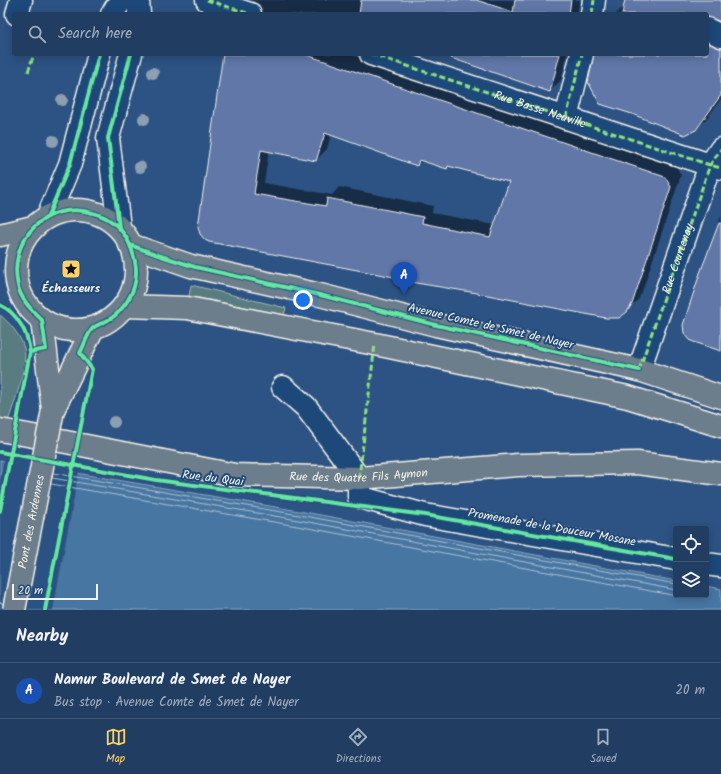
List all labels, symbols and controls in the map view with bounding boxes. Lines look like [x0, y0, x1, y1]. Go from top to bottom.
search box [12, 12, 709, 56]
text: Search here [58, 22, 132, 46]
icon: search [26, 23, 48, 45]
street label: Rue Basse Neuville [492, 86, 589, 134]
street label: Rue Courtenay [657, 221, 699, 296]
place icon: Échasseurs [60, 258, 82, 280]
pin: A [391, 262, 417, 295]
place label: Échasseurs [42, 279, 100, 298]
your location [293, 290, 313, 310]
street label: Avenue Comte de Smet de Nayer [406, 298, 576, 355]
street label: Rue des Quatre Fils Aymon [289, 463, 429, 488]
street label: Rue du Quai [181, 465, 246, 492]
street label: Pont des Ardennes [13, 473, 50, 570]
street label: Promenade de la Douceur Mosane [466, 503, 638, 552]
map controls [673, 526, 709, 598]
button: locate [673, 526, 709, 562]
button: layers [673, 562, 709, 598]
scale bar [12, 582, 98, 601]
text: 20 m [18, 582, 43, 600]
text: Nearby [16, 623, 68, 650]
text: Namur Boulevard de Smet de Nayer [54, 668, 290, 692]
text: A [25, 680, 33, 701]
text: 20 m [675, 680, 705, 701]
text: Bus stop · Avenue Comte de Smet de Nayer [54, 692, 299, 713]
tab: Map [105, 726, 127, 768]
tab: Directions [336, 726, 381, 768]
tab: Saved [590, 726, 616, 768]

